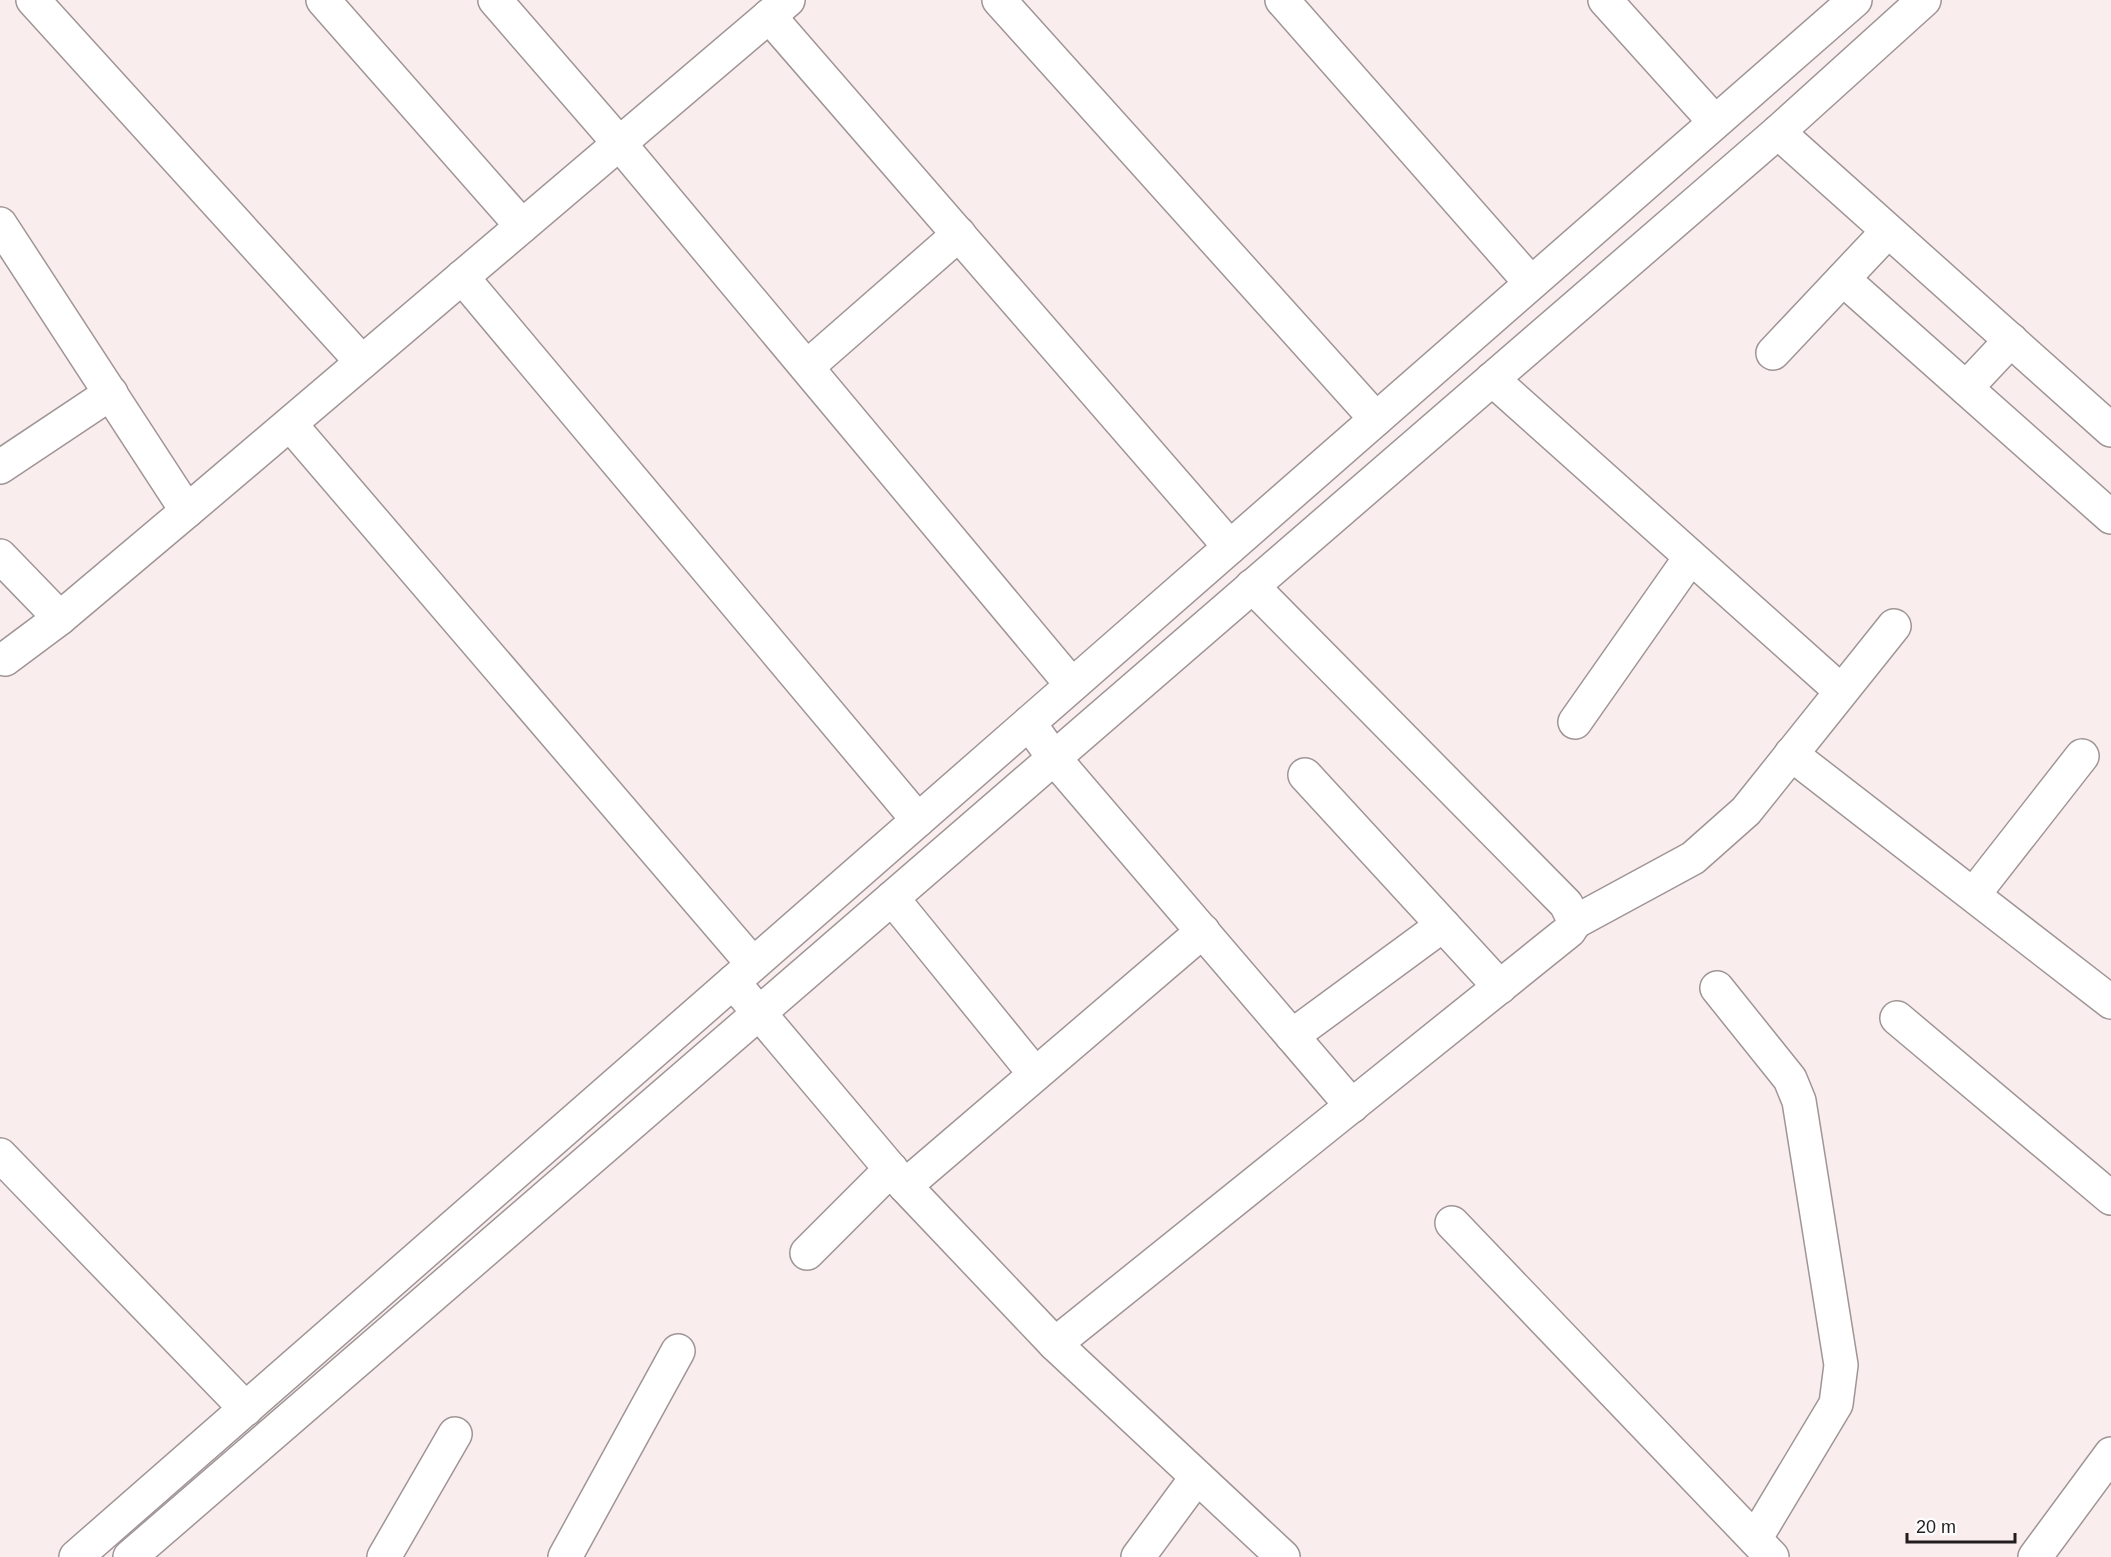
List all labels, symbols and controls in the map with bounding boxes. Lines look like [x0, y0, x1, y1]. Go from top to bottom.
scale bar [1907, 1506, 2015, 1544]
text: 20 m [1916, 1517, 1956, 1537]

